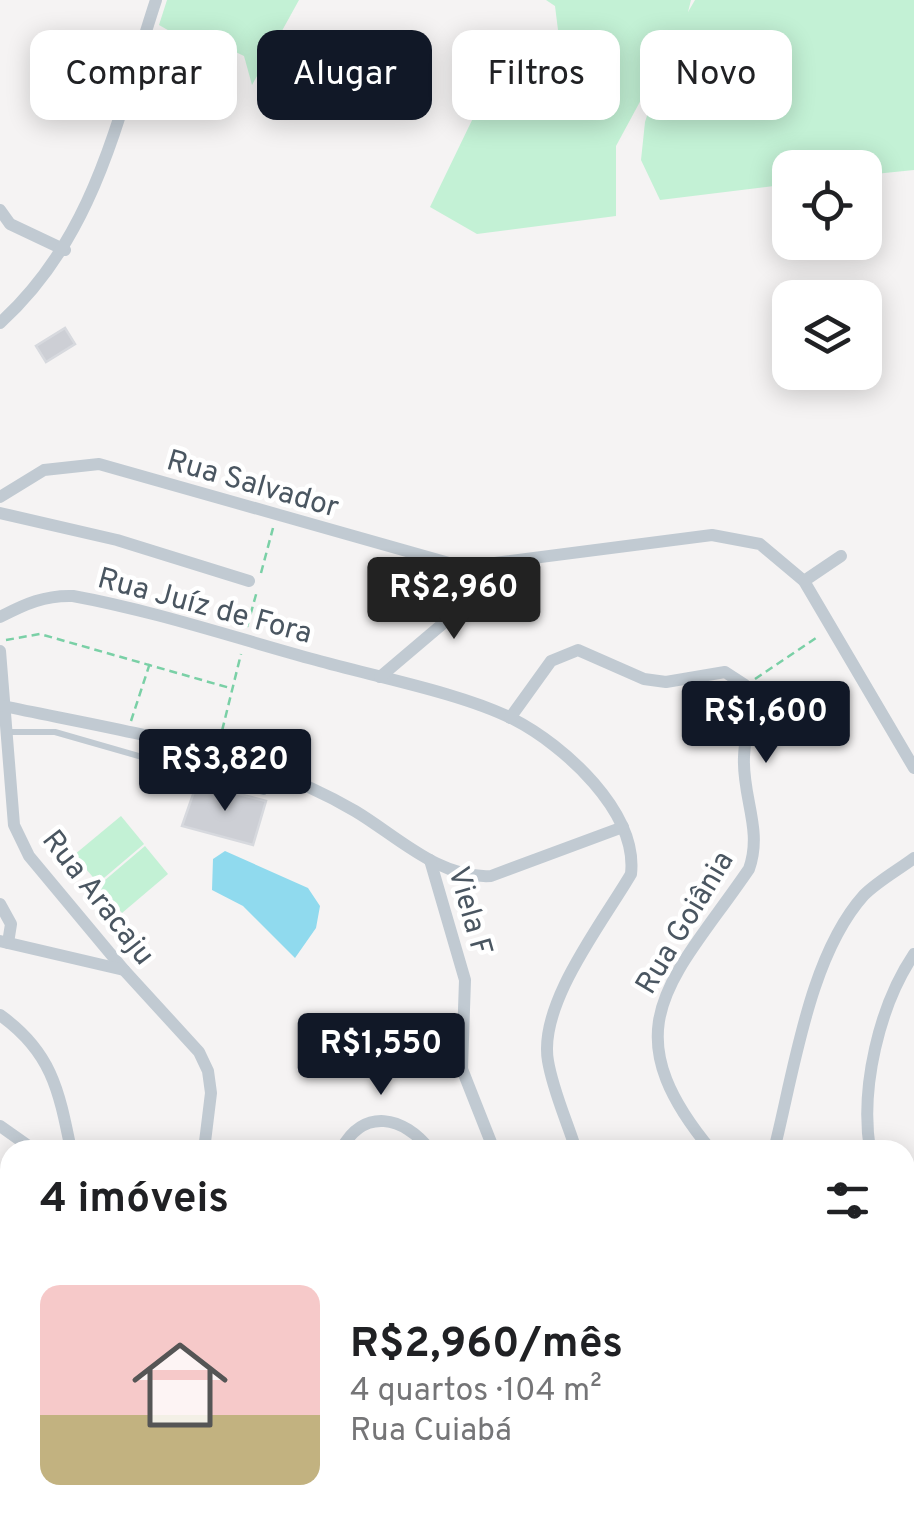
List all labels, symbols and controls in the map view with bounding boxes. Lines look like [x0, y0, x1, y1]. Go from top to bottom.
chip: Comprar [30, 30, 237, 120]
chip: Alugar [257, 30, 432, 120]
chip: Filtros [452, 30, 620, 120]
chip: Novo [640, 30, 792, 120]
map controls [772, 150, 882, 390]
button: locate [772, 150, 882, 260]
button: layers [772, 280, 882, 390]
street label: Rua Salvador [162, 443, 343, 528]
pin: R$2,960 [362, 557, 546, 642]
street label: Rua Juíz de Fora [93, 561, 316, 654]
text: R$2,960 [389, 569, 519, 609]
pin: R$1,600 [674, 681, 858, 766]
text: R$1,600 [704, 693, 828, 733]
pin: R$3,820 [133, 729, 317, 814]
text: R$3,820 [161, 741, 289, 781]
street label: Rua Aracaju [33, 823, 161, 974]
street label: Rua Goiânia [629, 845, 743, 1002]
street label: Viela F [438, 863, 499, 960]
pin: R$1,550 [289, 1013, 473, 1098]
text: R$1,550 [320, 1025, 442, 1065]
icon: filters [820, 1173, 875, 1228]
text: 4 imóveis [40, 1174, 229, 1227]
text: R$2,960/mês [350, 1319, 623, 1372]
icon: home [120, 1325, 240, 1445]
text: 4 quartos · 104 m² [350, 1372, 602, 1412]
text: Rua Cuiabá [350, 1412, 512, 1452]

